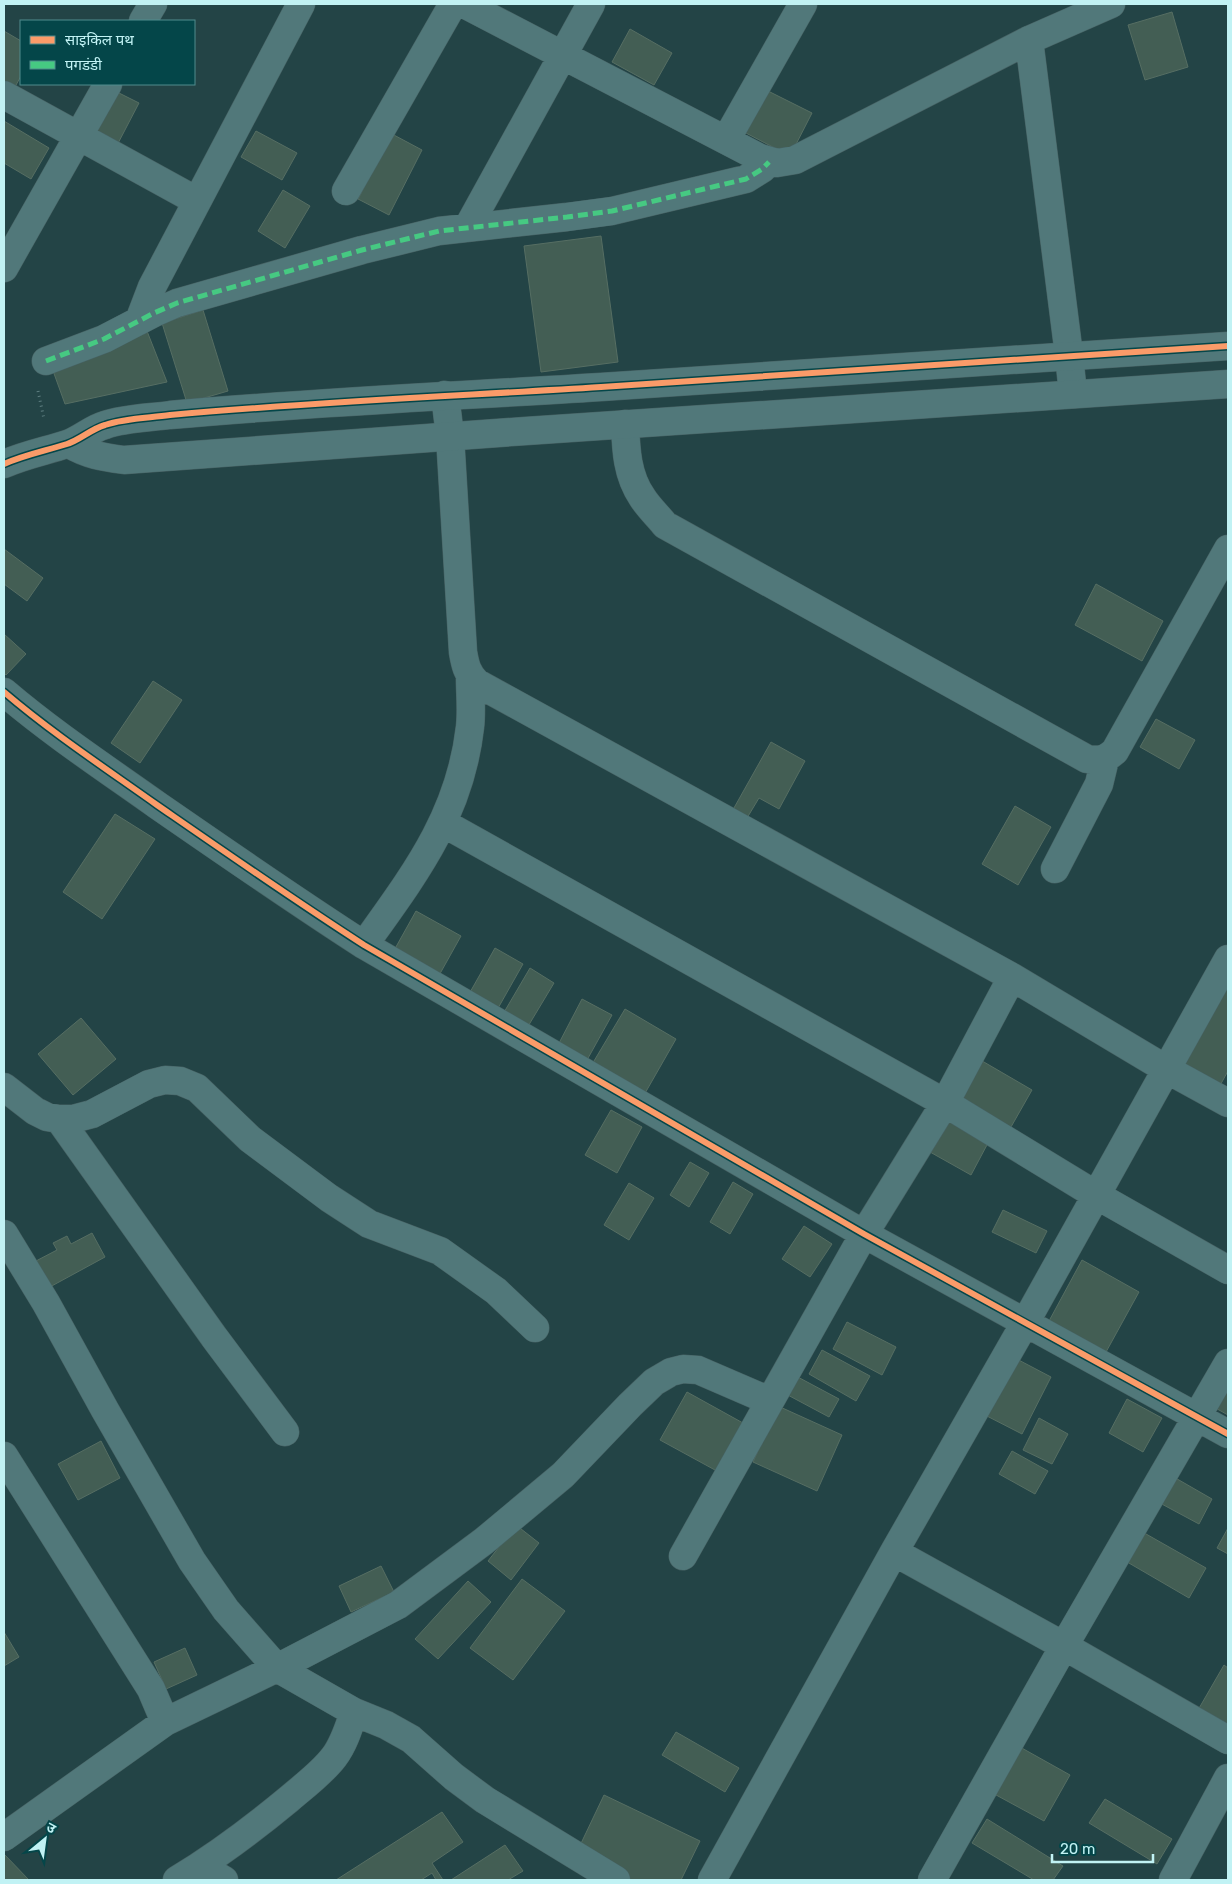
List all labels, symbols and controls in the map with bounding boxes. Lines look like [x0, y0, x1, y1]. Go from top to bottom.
legend [20, 20, 195, 85]
text: साइकिल पथ [65, 31, 134, 49]
text: पगडंडी [65, 56, 103, 74]
north arrow [20, 1814, 70, 1864]
text: उ [43, 1819, 59, 1838]
scale bar [1052, 1832, 1153, 1864]
text: 20 m [1060, 1840, 1095, 1858]

